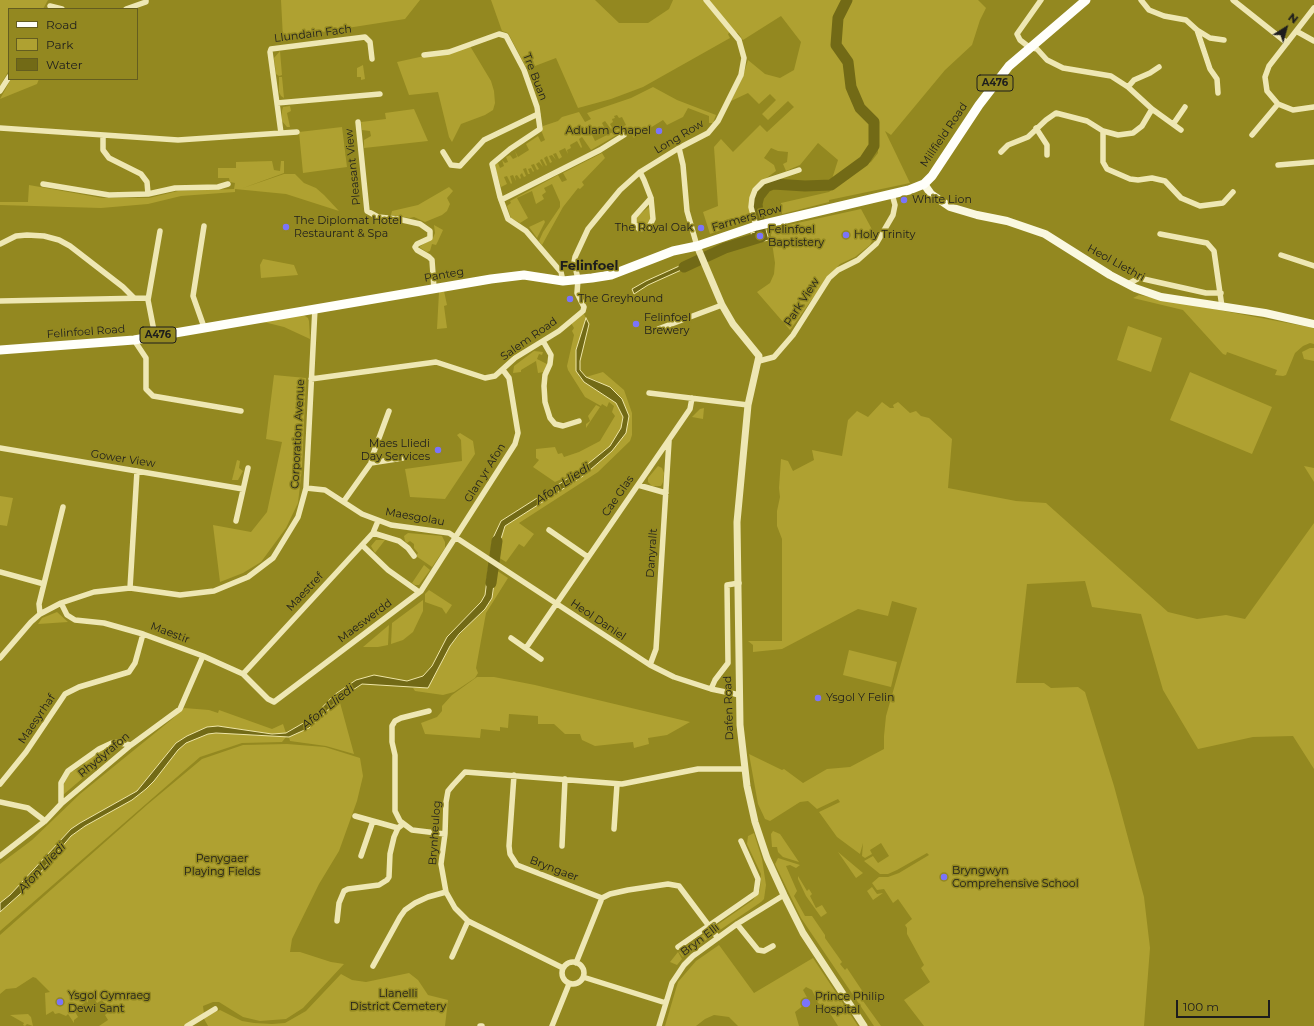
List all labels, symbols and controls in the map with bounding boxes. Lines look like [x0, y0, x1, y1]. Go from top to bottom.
legend [8, 8, 138, 80]
north arrow [1266, 8, 1306, 48]
text: N [1285, 10, 1301, 27]
text: Road [46, 17, 77, 32]
street label: Llundain Fach [273, 23, 353, 45]
text: Park [46, 37, 73, 52]
street label: Tre Buan [520, 51, 550, 103]
text: Water [46, 57, 82, 72]
road number: A476 [977, 75, 1013, 91]
street label: Millfield Road [918, 100, 970, 170]
street label: Long Row [652, 117, 706, 157]
place label: Adulam Chapel [566, 124, 651, 138]
marker: Adulam Chapel [654, 126, 664, 136]
street label: Pleasant View [342, 128, 364, 206]
place label: White Lion [912, 193, 972, 207]
marker: White Lion [899, 195, 909, 205]
street label: Farmers Row [710, 202, 784, 234]
place label: The Diplomat Hotel Restaurant & Spa [294, 214, 402, 240]
place label: The Royal Oak [615, 221, 693, 235]
marker: The Diplomat Hotel Restaurant & Spa [281, 222, 291, 232]
marker: The Royal Oak [696, 223, 706, 233]
place label: Felinfoel Baptistery [768, 223, 824, 249]
place label: Holy Trinity [854, 228, 915, 242]
marker: Holy Trinity [841, 230, 851, 240]
marker: Felinfoel Baptistery [755, 231, 765, 241]
street label: Heol Llethri [1085, 242, 1147, 284]
district label: Felinfoel [560, 258, 618, 274]
street label: Panteg [423, 265, 465, 285]
street label: Park View [782, 275, 822, 329]
place label: The Greyhound [578, 292, 663, 306]
marker: The Greyhound [565, 294, 575, 304]
place label: Felinfoel Brewery [644, 311, 691, 337]
street label: Salem Road [498, 315, 560, 363]
marker: Felinfoel Brewery [631, 319, 641, 329]
street label: Felinfoel Road [46, 323, 126, 341]
road number: A476 [140, 327, 176, 343]
street label: Corporation Avenue [289, 379, 307, 489]
place label: Maes Lliedi Day Services [361, 437, 430, 463]
street label: Glan yr Afon [462, 441, 508, 505]
marker: Maes Lliedi Day Services [433, 445, 443, 455]
street label: Gower View [90, 447, 156, 471]
water label: Afon Lliedi [533, 460, 593, 508]
street label: Cae Glas [599, 473, 637, 519]
street label: Maesgolau [384, 505, 446, 529]
street label: Danyrallt [644, 528, 660, 578]
street label: Maestref [284, 570, 326, 614]
street label: Maeswerdd [335, 596, 395, 646]
street label: Heol Daniel [568, 597, 628, 643]
street label: Maestir [149, 620, 191, 646]
street label: Dafen Road [721, 675, 737, 741]
water label: Afon Lliedi [299, 681, 357, 733]
place label: Ysgol Y Felin [826, 691, 895, 705]
street label: Maesyrhaf [16, 692, 58, 746]
marker: Ysgol Y Felin [813, 693, 823, 703]
street label: Rhydyrafon [76, 730, 132, 780]
street label: Brynheulog [426, 800, 444, 866]
water label: Afon Lliedi [15, 840, 69, 896]
park label: Penygaer Playing Fields [184, 852, 260, 878]
street label: Bryngaer [528, 854, 580, 884]
place label: Bryngwyn Comprehensive School [952, 864, 1079, 890]
marker: Bryngwyn Comprehensive School [939, 872, 949, 882]
street label: Bryn Elli [678, 921, 722, 959]
park label: Llanelli District Cemetery [350, 987, 446, 1013]
place label: Ysgol Gymraeg Dewi Sant [68, 989, 151, 1015]
place label: Prince Philip Hospital [815, 990, 885, 1016]
scale bar [1178, 992, 1272, 1018]
marker: Ysgol Gymraeg Dewi Sant [55, 997, 65, 1007]
marker: Prince Philip Hospital [800, 997, 812, 1009]
text: 100 m [1183, 999, 1219, 1014]

